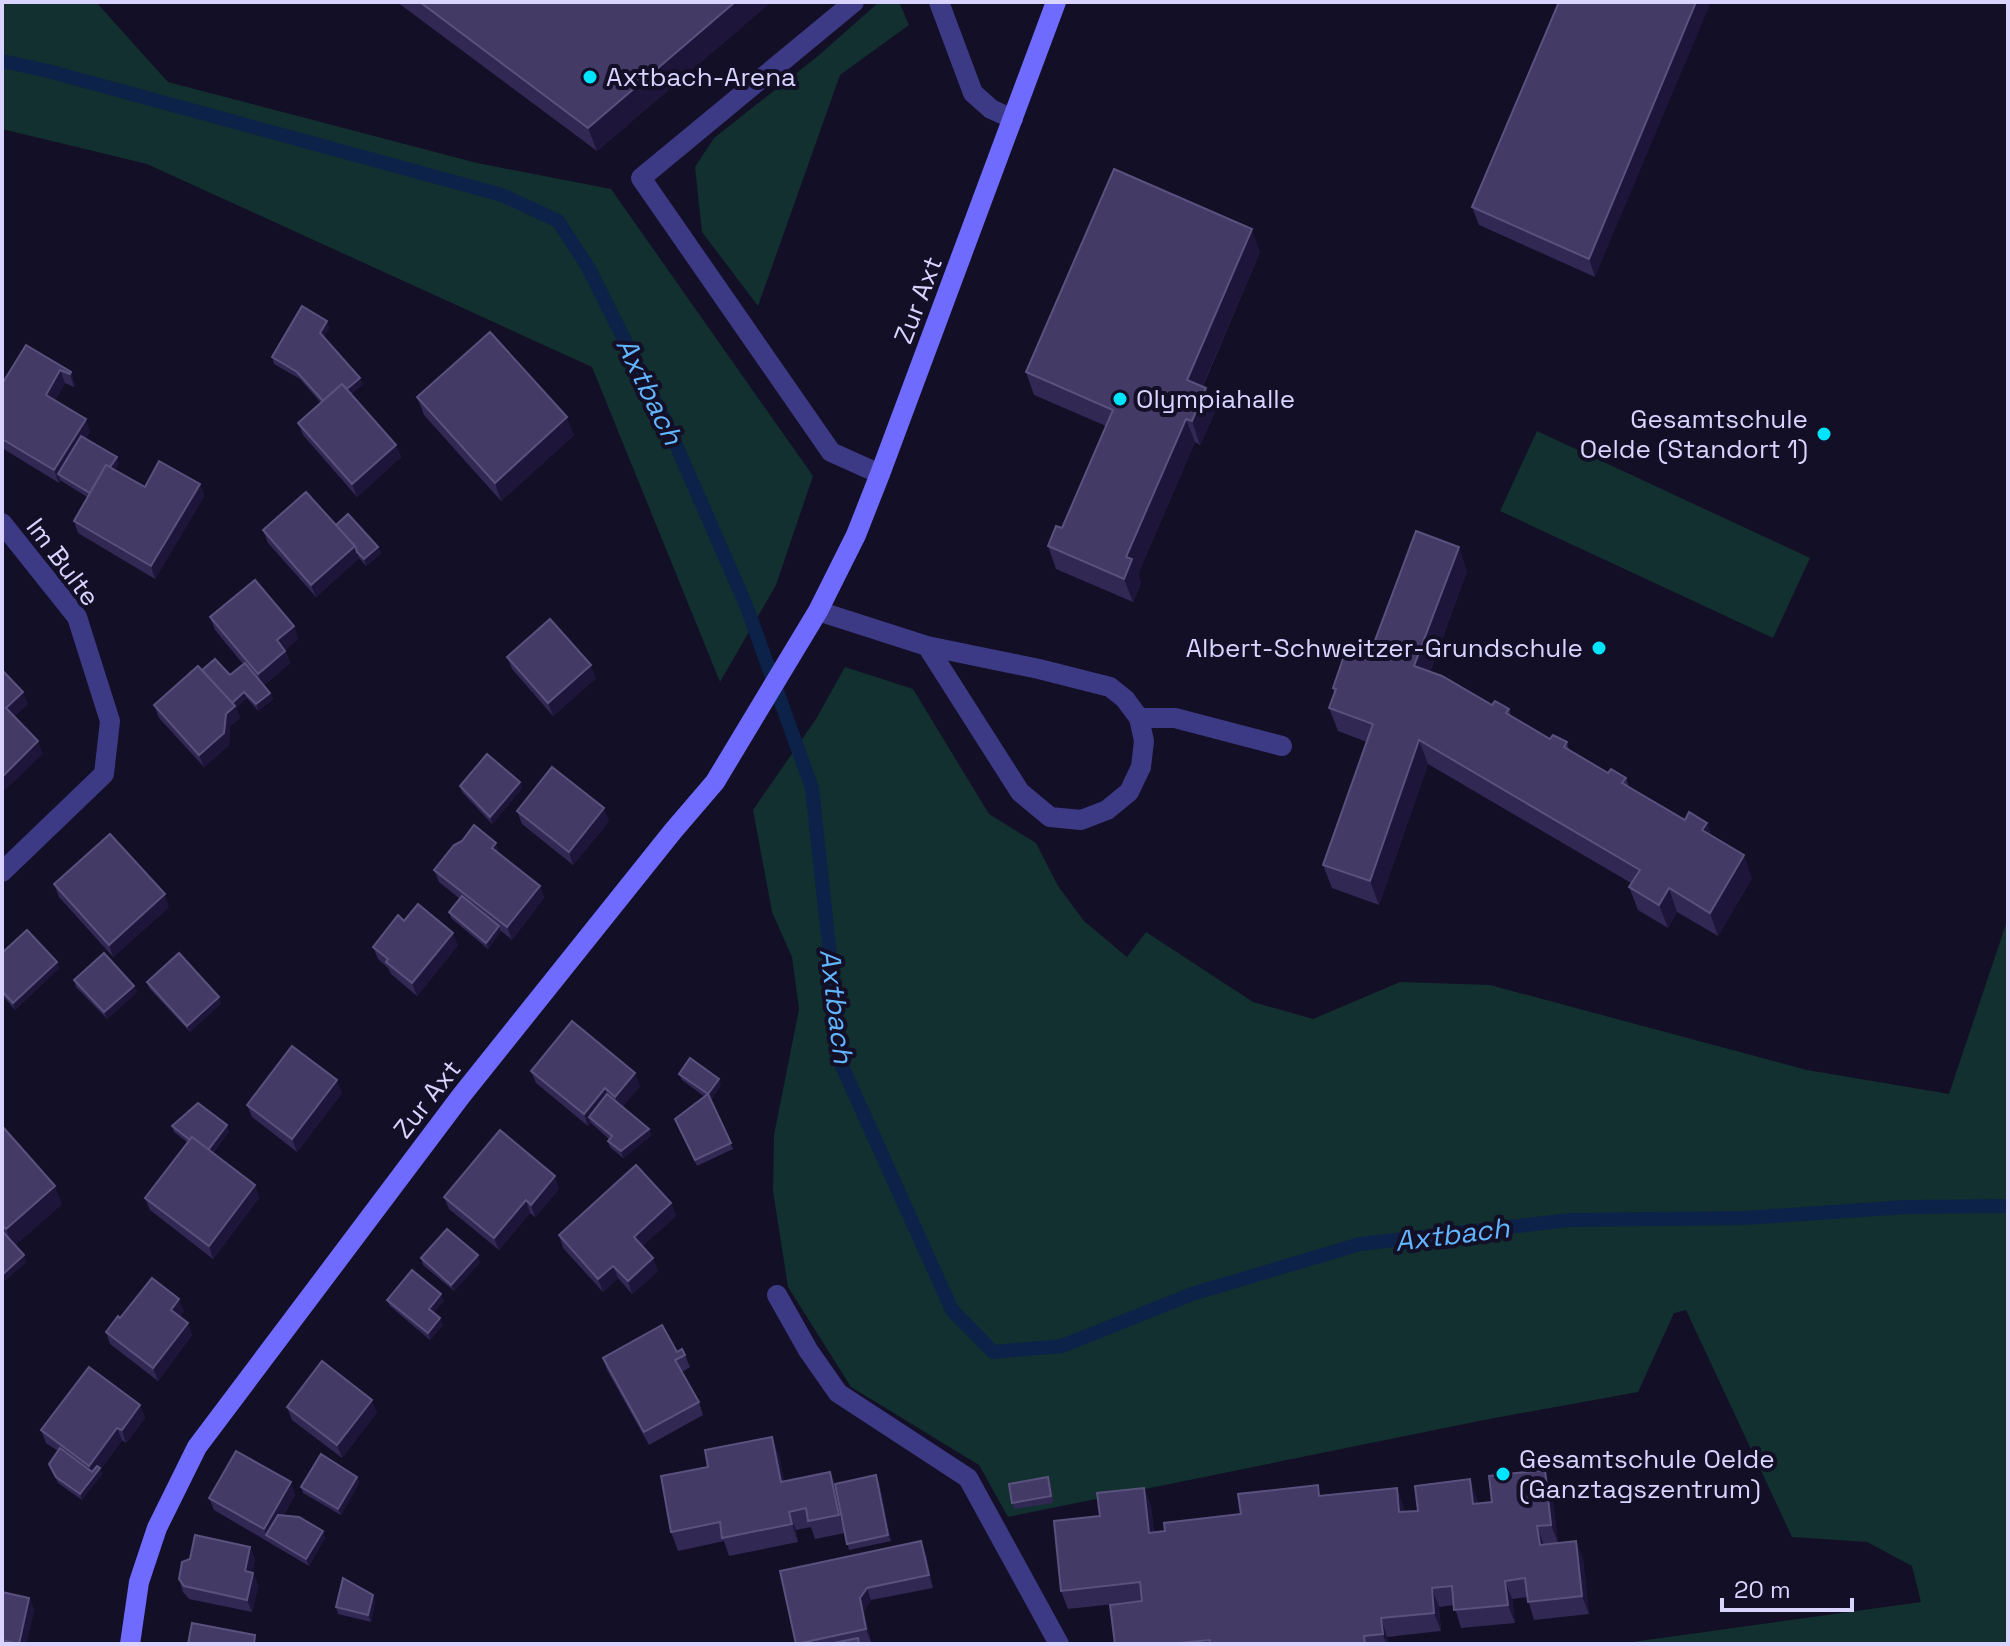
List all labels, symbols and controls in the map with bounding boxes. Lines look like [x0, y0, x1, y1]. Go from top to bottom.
place label: Axtbach-Arena [606, 60, 796, 94]
marker: Axtbach-Arena [581, 68, 599, 86]
street label: Zur Axt [886, 252, 950, 348]
water label: Axtbach [609, 332, 692, 451]
place label: Olympiahalle [1136, 382, 1295, 416]
marker: Olympiahalle [1111, 390, 1129, 408]
place label: Gesamtschule Oelde (Standort 1) [1580, 402, 1808, 466]
marker: Gesamtschule Oelde (Standort 1) [1815, 425, 1833, 443]
street label: Im Bulte [19, 511, 107, 613]
place label: Albert-Schweitzer-Grundschule [1186, 631, 1583, 665]
marker: Albert-Schweitzer-Grundschule [1590, 639, 1608, 657]
water label: Axtbach [812, 947, 862, 1066]
street label: Zur Axt [386, 1053, 468, 1145]
water label: Axtbach [1393, 1209, 1512, 1259]
place label: Gesamtschule Oelde (Ganztagszentrum) [1519, 1442, 1775, 1506]
marker: Gesamtschule Oelde (Ganztagszentrum) [1494, 1465, 1512, 1483]
scale bar [1722, 1562, 1852, 1612]
text: 20 m [1734, 1574, 1791, 1605]

